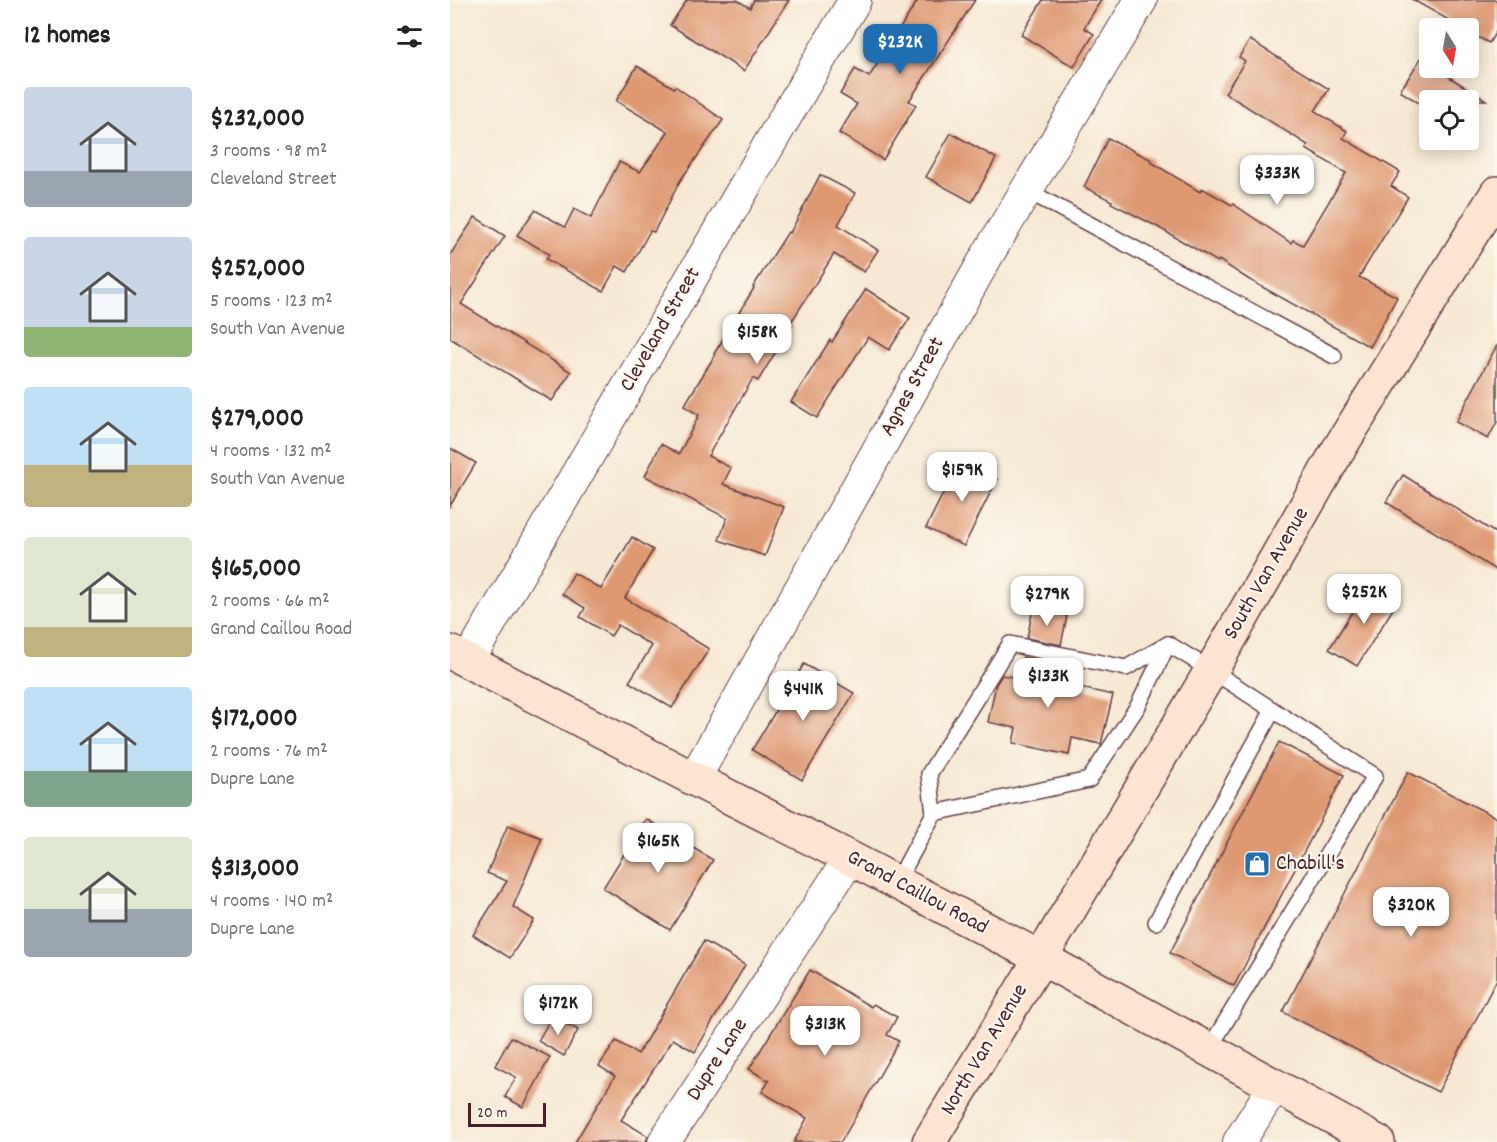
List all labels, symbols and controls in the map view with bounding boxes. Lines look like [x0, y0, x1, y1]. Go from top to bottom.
text: 12 homes [24, 18, 111, 55]
north arrow [1419, 18, 1479, 78]
map controls [1419, 18, 1479, 150]
icon: filters [393, 20, 426, 53]
pin: $232K [858, 24, 942, 75]
text: $232K [877, 29, 923, 57]
button: locate [1419, 90, 1479, 150]
text: $232,000 [210, 101, 305, 138]
icon: home [72, 111, 144, 183]
text: 3 rooms · 98 m² [210, 138, 327, 166]
pin: $333K [1235, 155, 1319, 206]
text: $333K [1254, 160, 1300, 188]
text: Cleveland Street [210, 166, 337, 194]
text: $252,000 [210, 251, 305, 288]
icon: home [72, 261, 144, 333]
street label: Cleveland Street [613, 262, 709, 398]
text: 5 rooms · 123 m² [210, 288, 333, 316]
pin: $158K [715, 314, 799, 365]
text: South Van Avenue [210, 316, 345, 344]
text: $158K [736, 319, 778, 347]
street label: Agnes Street [873, 332, 953, 442]
text: $279,000 [210, 401, 304, 438]
icon: home [72, 411, 144, 483]
text: 4 rooms · 132 m² [210, 438, 332, 466]
pin: $159K [920, 452, 1004, 503]
text: $159K [941, 457, 983, 485]
text: South Van Avenue [210, 466, 345, 494]
street label: South Van Avenue [1216, 502, 1318, 646]
text: $165,000 [210, 551, 301, 588]
icon: home [72, 561, 144, 633]
pin: $252K [1322, 574, 1406, 625]
pin: $279K [1005, 576, 1089, 627]
text: $252K [1341, 579, 1387, 607]
text: $279K [1025, 581, 1069, 609]
text: 2 rooms · 66 m² [210, 588, 330, 616]
text: Grand Caillou Road [210, 616, 352, 644]
pin: $133K [1006, 658, 1090, 709]
text: $133K [1027, 663, 1069, 691]
pin: $441K [761, 671, 845, 722]
text: $441K [783, 676, 823, 704]
text: $172,000 [210, 701, 298, 738]
icon: home [72, 711, 144, 783]
text: 2 rooms · 76 m² [210, 738, 328, 766]
text: Dupre Lane [210, 766, 295, 794]
pin: $165K [616, 823, 700, 874]
text: $165K [637, 828, 679, 856]
street label: Grand Caillou Road [841, 843, 993, 943]
shop icon: Chabill's [1242, 849, 1272, 879]
place label: Chabill's [1276, 849, 1345, 880]
text: $313,000 [210, 851, 299, 888]
icon: home [72, 861, 144, 933]
pin: $320K [1369, 887, 1453, 938]
text: 4 rooms · 140 m² [210, 888, 333, 916]
text: $320K [1387, 892, 1435, 920]
text: Dupre Lane [210, 916, 295, 944]
street label: North Van Avenue [934, 978, 1036, 1122]
pin: $172K [516, 985, 600, 1036]
text: $172K [538, 990, 578, 1018]
pin: $313K [783, 1006, 867, 1057]
text: $313K [804, 1011, 846, 1039]
street label: Dupre Lane [680, 1013, 756, 1107]
scale bar [468, 1100, 546, 1128]
text: 20 m [477, 1102, 507, 1125]

